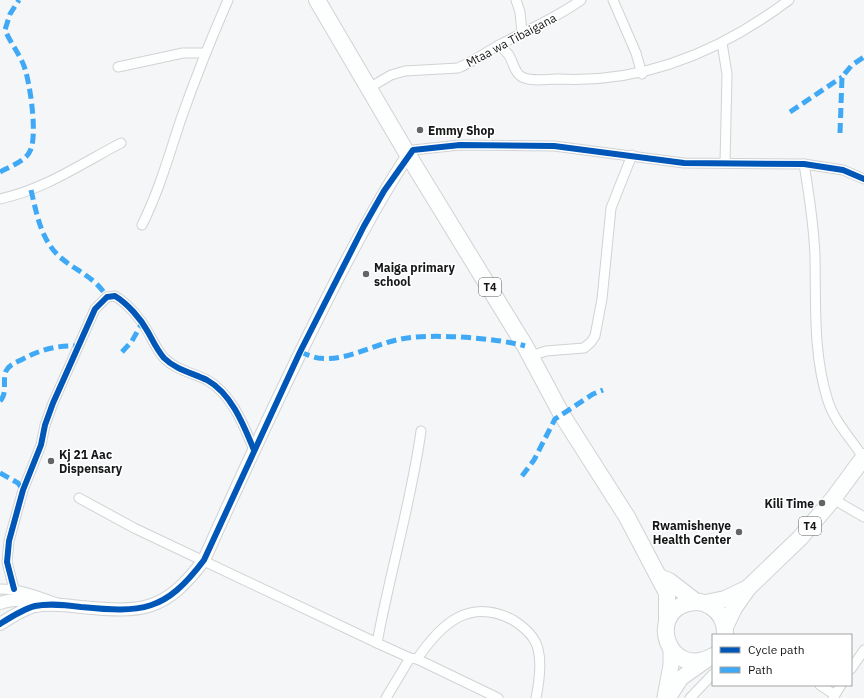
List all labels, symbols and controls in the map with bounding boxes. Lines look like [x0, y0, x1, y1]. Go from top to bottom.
street label: Mtaa wa Tibaigana [463, 10, 559, 70]
place label: Emmy Shop [428, 123, 495, 138]
marker: Emmy Shop [415, 125, 425, 135]
place label: Maiga primary school [374, 260, 455, 289]
marker: Maiga primary school [361, 269, 371, 279]
road number: T4 [479, 278, 501, 296]
place label: Kj 21 Aac Dispensary [59, 447, 123, 476]
marker: Kj 21 Aac Dispensary [46, 456, 56, 466]
place label: Kili Time [764, 496, 814, 511]
marker: Kili Time [817, 498, 827, 508]
road number: T4 [799, 517, 821, 535]
place label: Rwamishenye Health Center [652, 518, 731, 547]
marker: Rwamishenye Health Center [734, 527, 744, 537]
legend [712, 634, 852, 686]
text: Cycle path [748, 642, 805, 657]
text: Path [748, 662, 773, 677]

